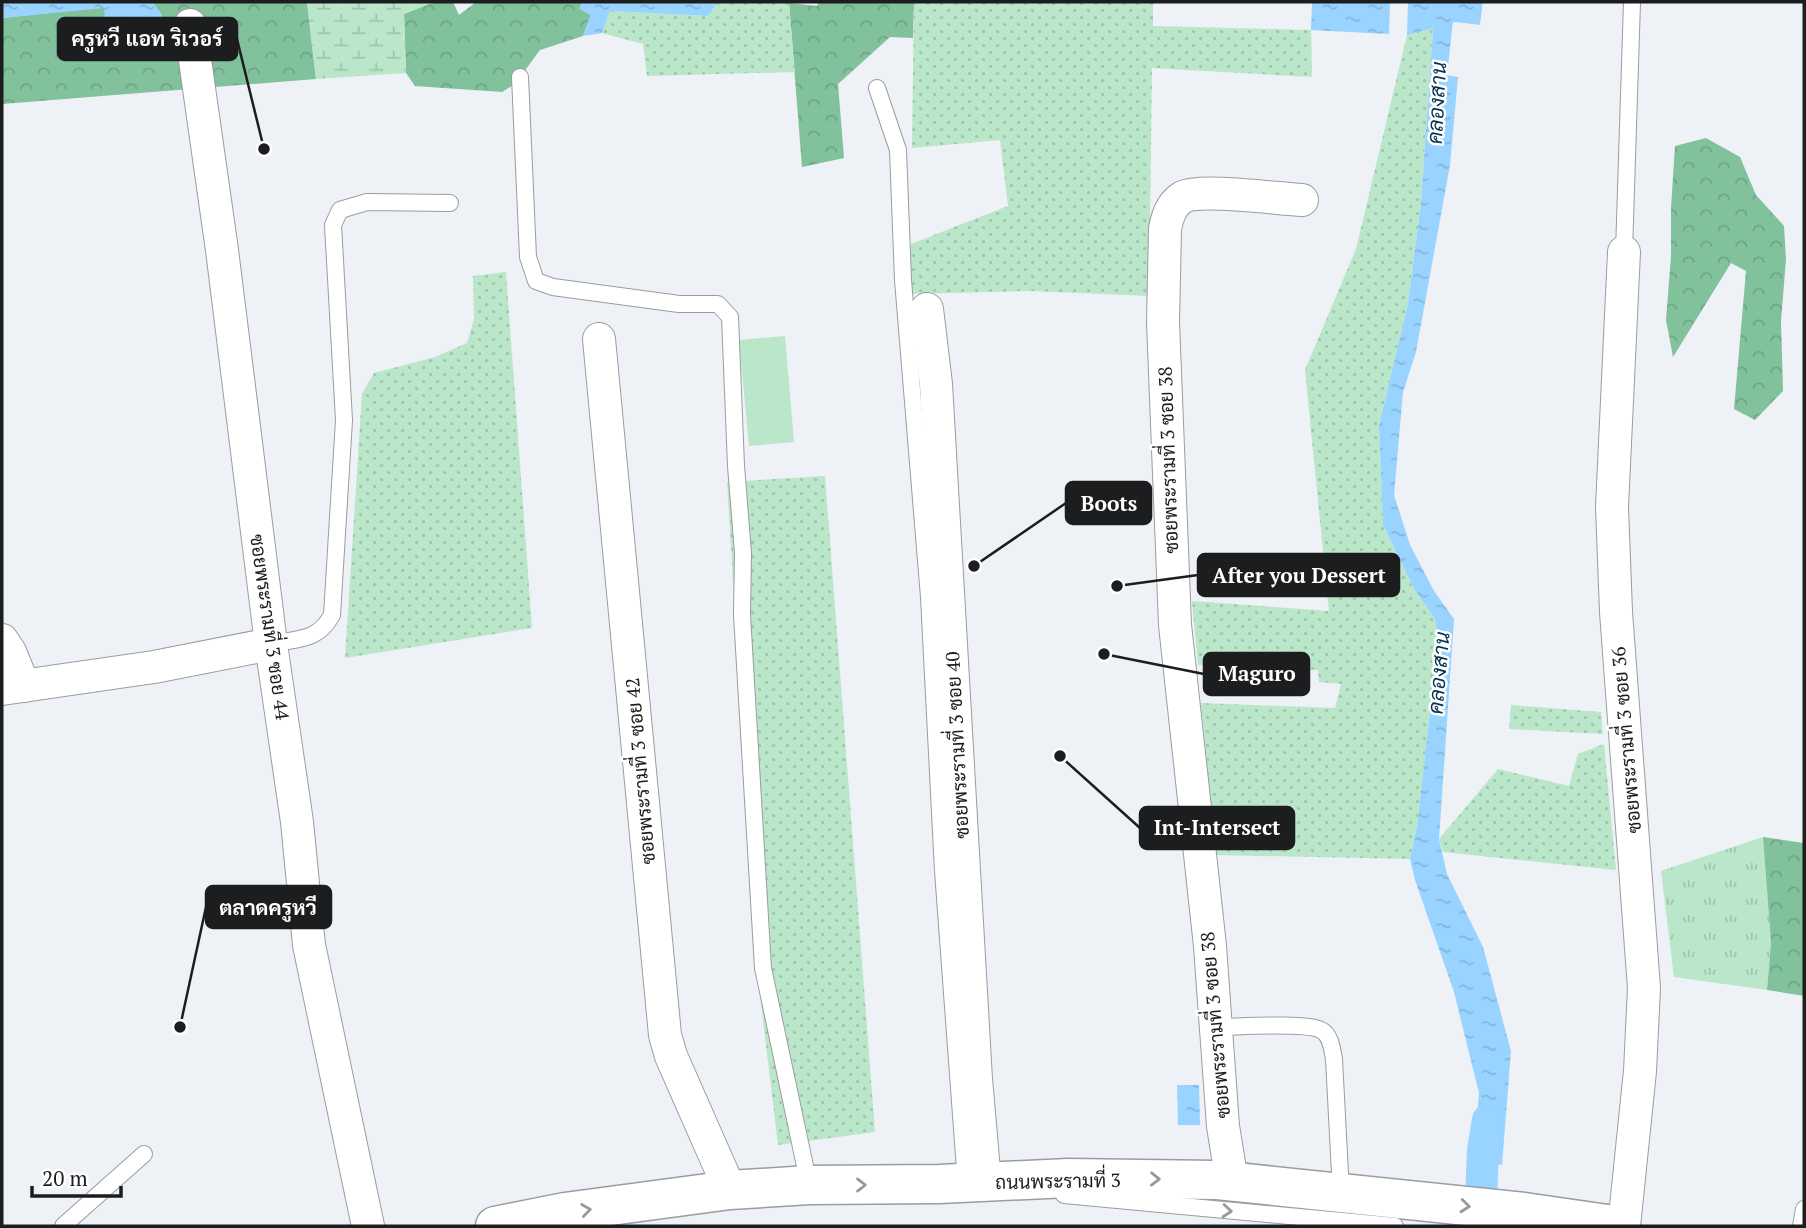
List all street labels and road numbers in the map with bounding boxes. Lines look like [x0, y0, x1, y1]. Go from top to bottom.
street label: ซอยพระรามที่ 3 ซอย 38 [1148, 366, 1183, 554]
street label: ซอยพระรามที่ 3 ซอย 44 [245, 532, 300, 722]
street label: ซอยพระรามที่ 3 ซอย 36 [1601, 646, 1646, 835]
street label: ซอยพระรามที่ 3 ซอย 40 [935, 651, 974, 839]
street label: ซอยพระรามที่ 3 ซอย 42 [615, 677, 660, 866]
street label: ซอยพระรามที่ 3 ซอย 38 [1190, 931, 1235, 1120]
street label: ถนนพระรามที่ 3 [995, 1163, 1121, 1194]

